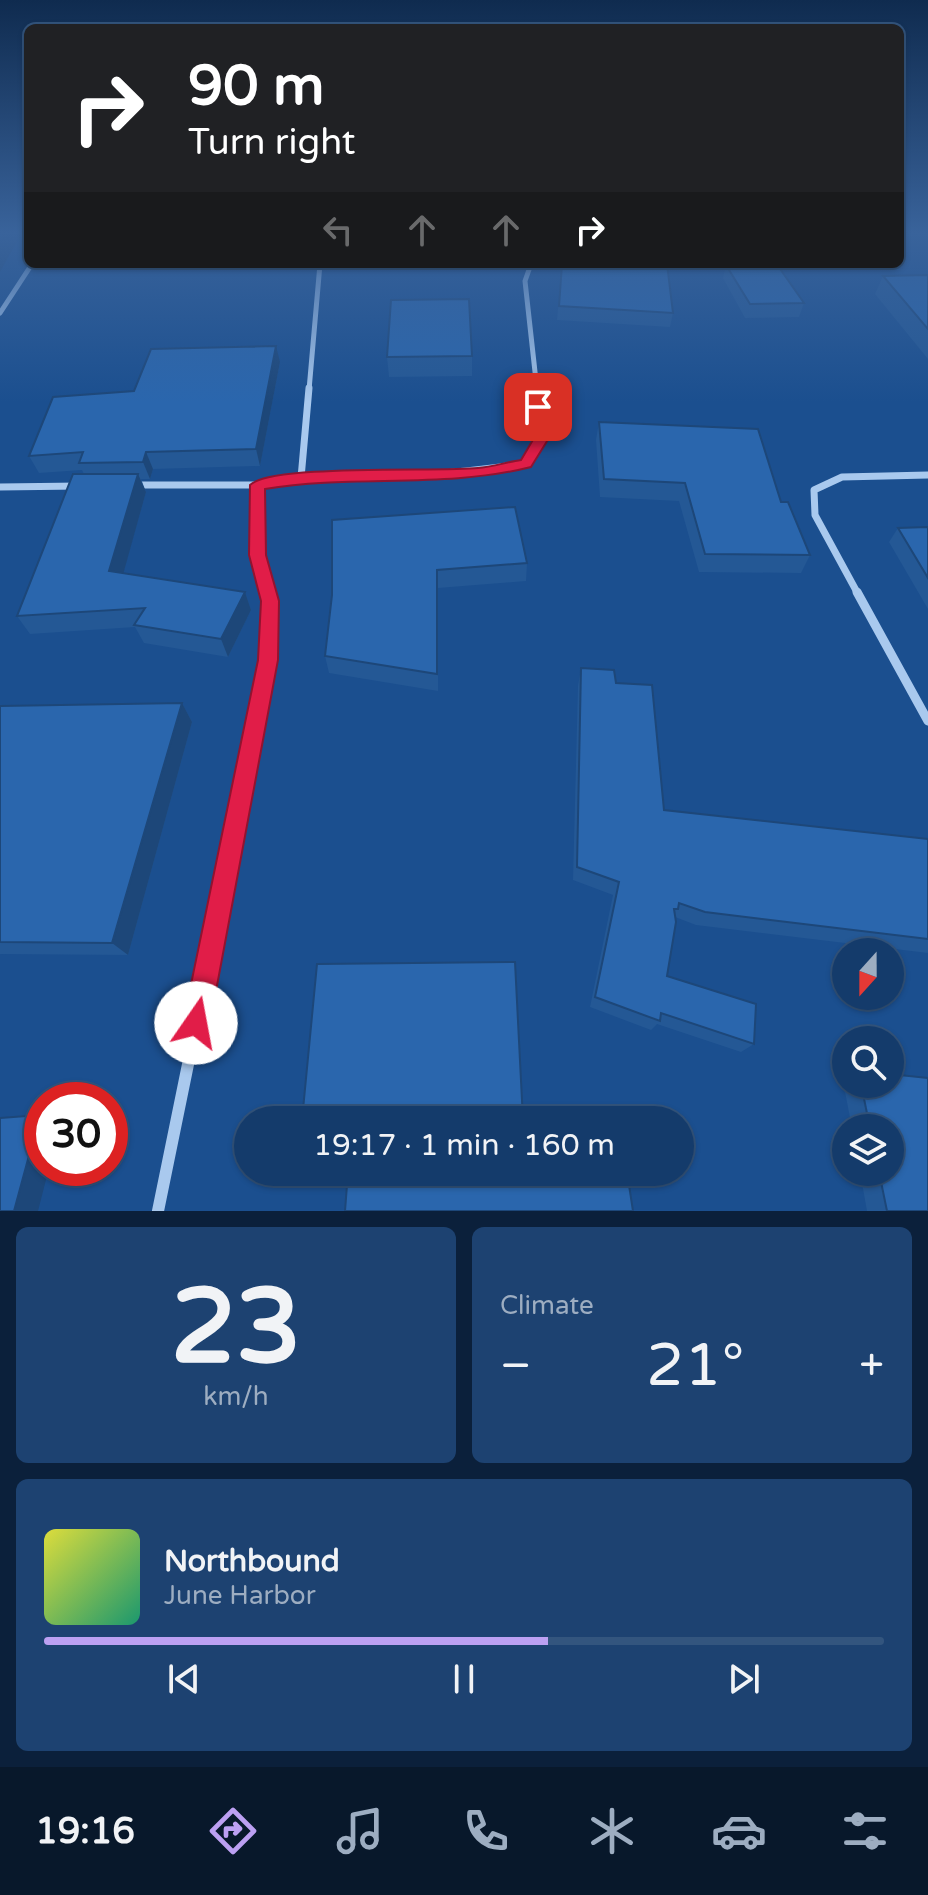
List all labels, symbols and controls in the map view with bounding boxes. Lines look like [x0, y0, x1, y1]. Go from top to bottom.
text: 90 m [188, 53, 324, 120]
icon: right [56, 56, 160, 160]
text: Turn right [188, 121, 355, 164]
icon: left [316, 208, 360, 252]
icon: ahead [400, 208, 444, 252]
icon: ahead [484, 208, 528, 252]
icon: right [568, 208, 612, 252]
pin [504, 373, 572, 441]
icon: arrive [516, 385, 560, 429]
north arrow [832, 938, 904, 1010]
map controls [832, 938, 904, 1186]
position arrow [154, 981, 238, 1065]
button: search [832, 1026, 904, 1098]
speed limit sign: 30 [24, 1082, 128, 1186]
button: layers [832, 1114, 904, 1186]
text: 19:17 · 1 min · 160 m [313, 1127, 615, 1164]
text: 23 [171, 1266, 301, 1391]
text: Climate [500, 1290, 594, 1321]
text: 21° [646, 1330, 744, 1402]
text: − [500, 1340, 531, 1393]
text: + [859, 1340, 884, 1393]
text: km/h [203, 1381, 269, 1412]
text: Northbound [164, 1543, 340, 1580]
text: June Harbor [164, 1580, 316, 1611]
icon: previous [162, 1657, 206, 1701]
icon: pause [442, 1657, 486, 1701]
icon: next [722, 1657, 766, 1701]
icon: directions [205, 1803, 261, 1859]
icon: music [332, 1803, 388, 1859]
icon: phone [458, 1803, 514, 1859]
icon: climate [584, 1803, 640, 1859]
icon: car [711, 1803, 767, 1859]
icon: filters [837, 1803, 893, 1859]
text: 19:16 [35, 1810, 135, 1853]

